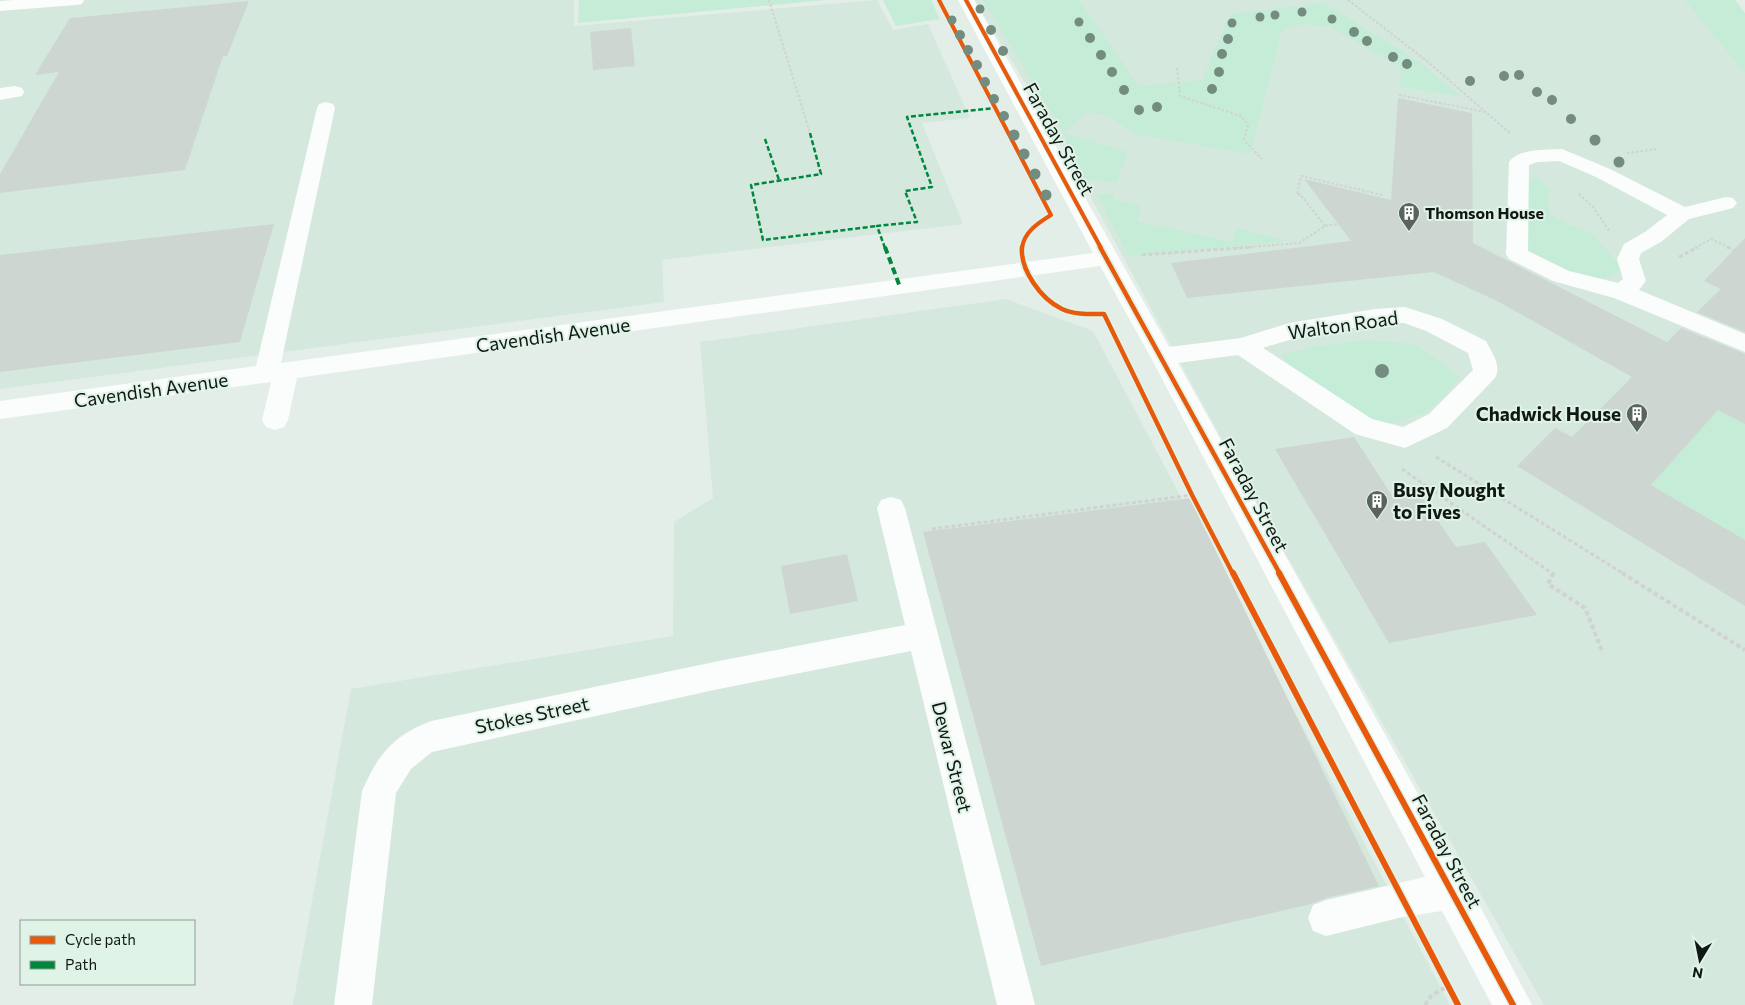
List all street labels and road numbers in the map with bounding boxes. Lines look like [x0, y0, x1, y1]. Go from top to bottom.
street label: Faraday Street [1019, 78, 1100, 199]
street label: Walton Road [1286, 305, 1400, 344]
street label: Cavendish Avenue [474, 312, 631, 357]
street label: Cavendish Avenue [72, 367, 229, 412]
street label: Faraday Street [1215, 434, 1294, 556]
street label: Stokes Street [473, 691, 591, 738]
street label: Dewar Street [928, 699, 977, 815]
street label: Faraday Street [1408, 790, 1487, 912]

